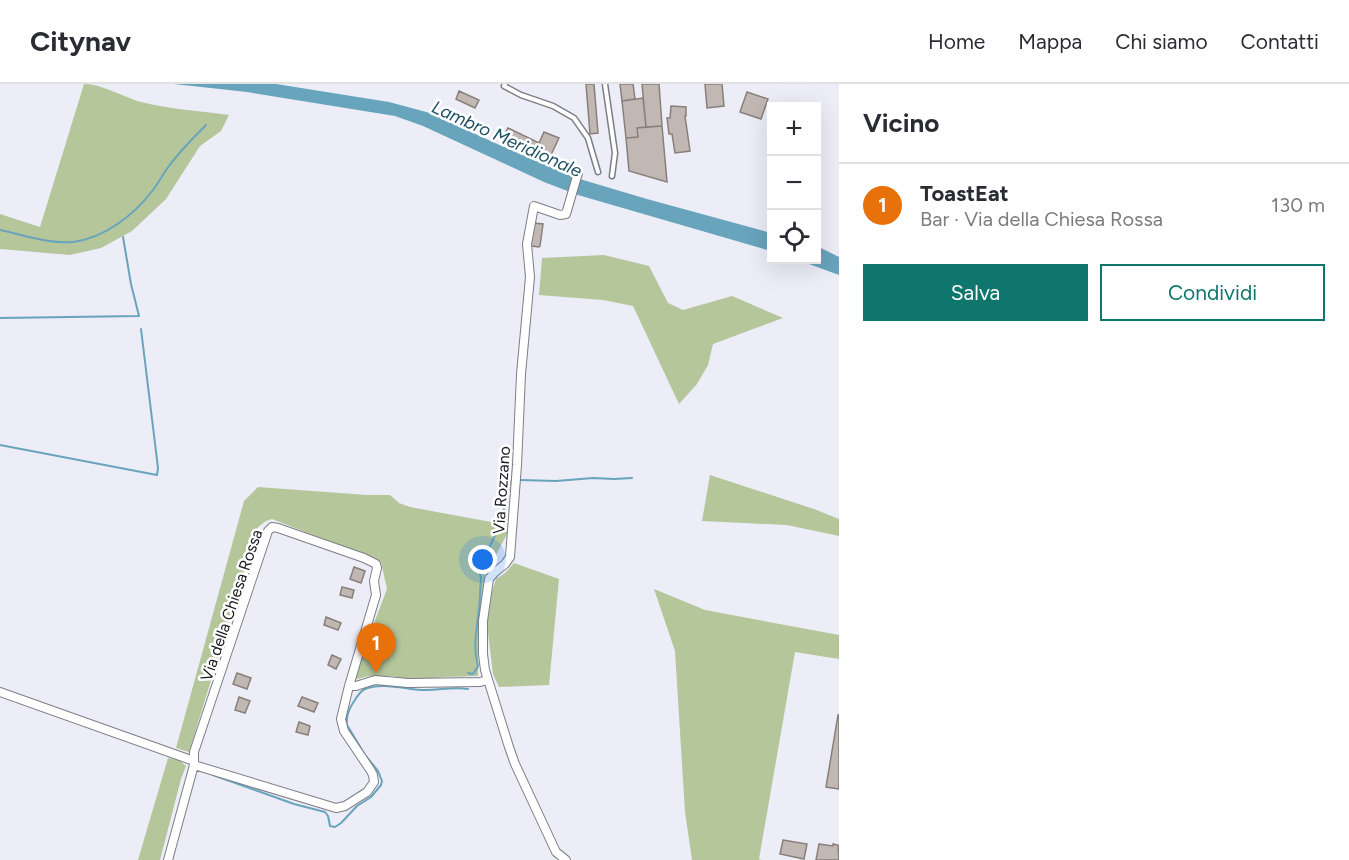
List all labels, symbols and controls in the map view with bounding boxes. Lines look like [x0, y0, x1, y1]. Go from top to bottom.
text: Citynav [30, 24, 131, 58]
text: Home [928, 29, 985, 54]
text: Mappa [1018, 29, 1082, 54]
text: Chi siamo [1115, 29, 1208, 54]
text: Contatti [1241, 29, 1319, 54]
water label: Lambro Meridionale [429, 96, 586, 182]
map controls [767, 102, 821, 264]
button: + [767, 102, 821, 156]
text: Vicino [863, 107, 939, 139]
button: − [767, 156, 821, 210]
text: ToastEat [920, 180, 1009, 207]
text: 1 [878, 193, 887, 217]
text: 130 m [1271, 193, 1325, 217]
text: Bar · Via della Chiesa Rossa [920, 207, 1163, 231]
button: locate [767, 210, 821, 264]
button: Salva [863, 264, 1088, 321]
button: Condividi [1100, 264, 1325, 321]
street label: Via Rozzano [489, 445, 514, 535]
street label: Via della Chiesa Rossa [197, 527, 266, 683]
your location [468, 545, 497, 574]
pin: 1 [356, 624, 395, 673]

